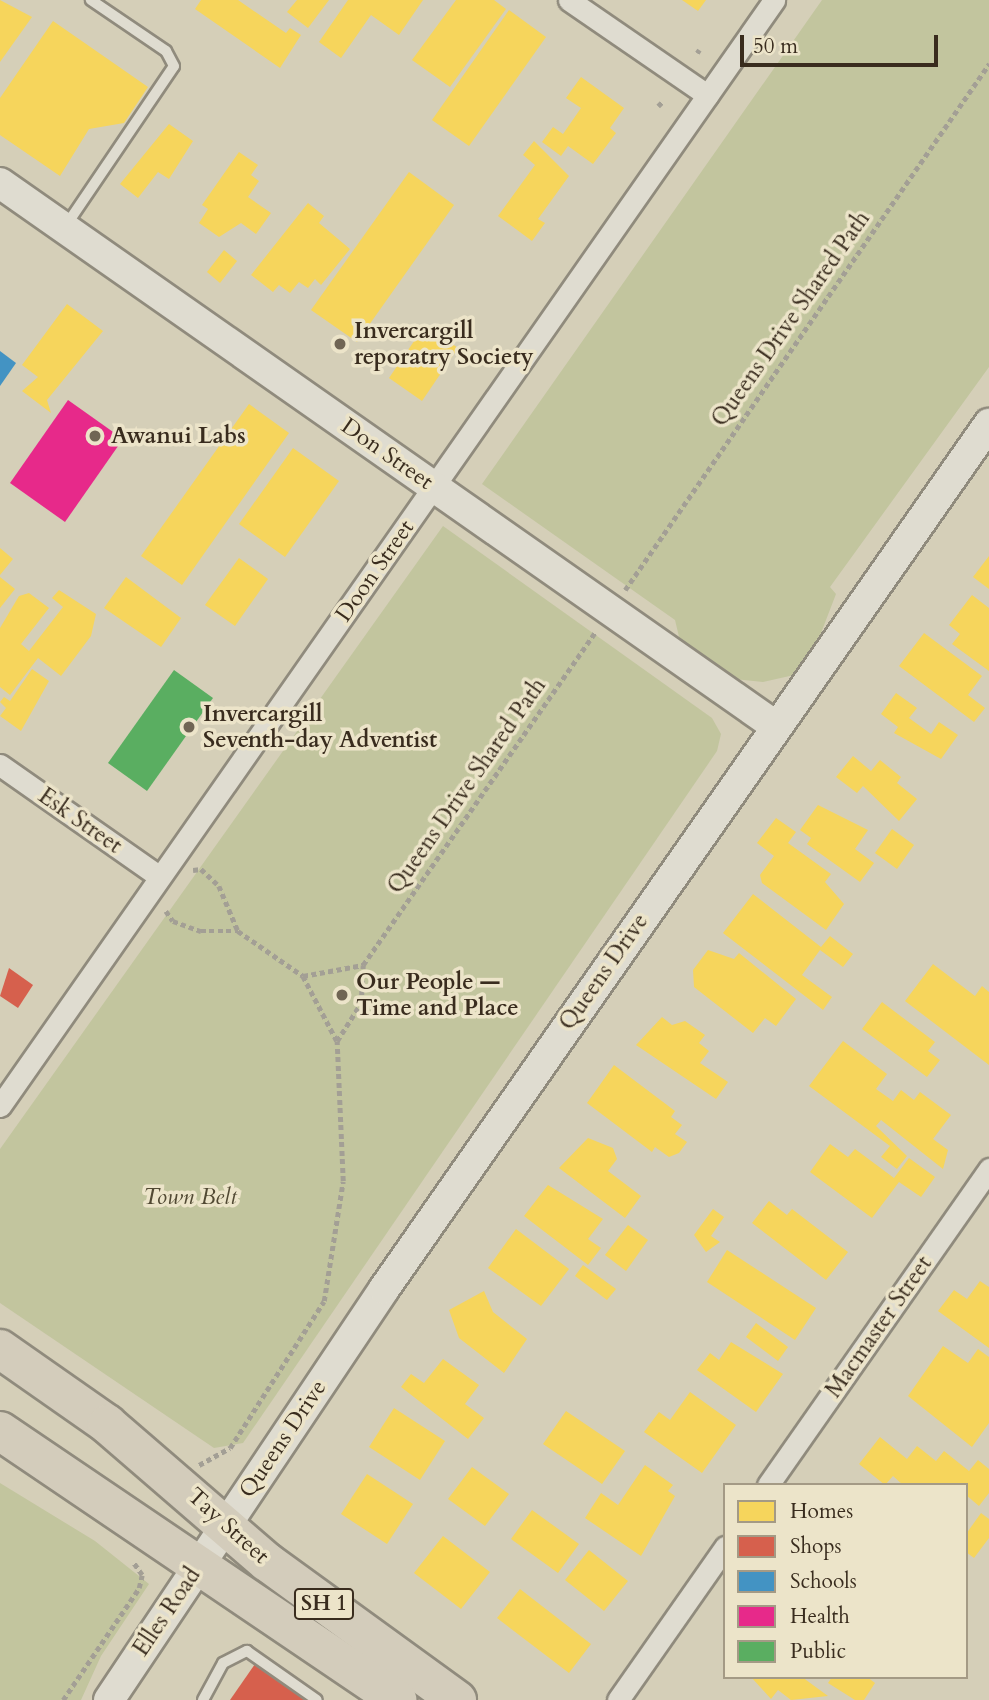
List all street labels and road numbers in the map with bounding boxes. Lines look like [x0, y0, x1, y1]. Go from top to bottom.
street label: Queens Drive Shared Path [706, 206, 876, 432]
street label: Don Street [336, 412, 438, 496]
street label: Doon Street [330, 515, 420, 627]
street label: Queens Drive Shared Path [382, 673, 552, 899]
street label: Esk Street [33, 782, 127, 860]
street label: Queens Drive [554, 908, 654, 1036]
street label: Macmaster Street [820, 1251, 938, 1403]
street label: Queens Drive [234, 1375, 332, 1503]
street label: Tay Street [181, 1482, 275, 1570]
street label: Elles Road [127, 1563, 207, 1661]
road number: SH 1 [292, 1586, 356, 1622]

